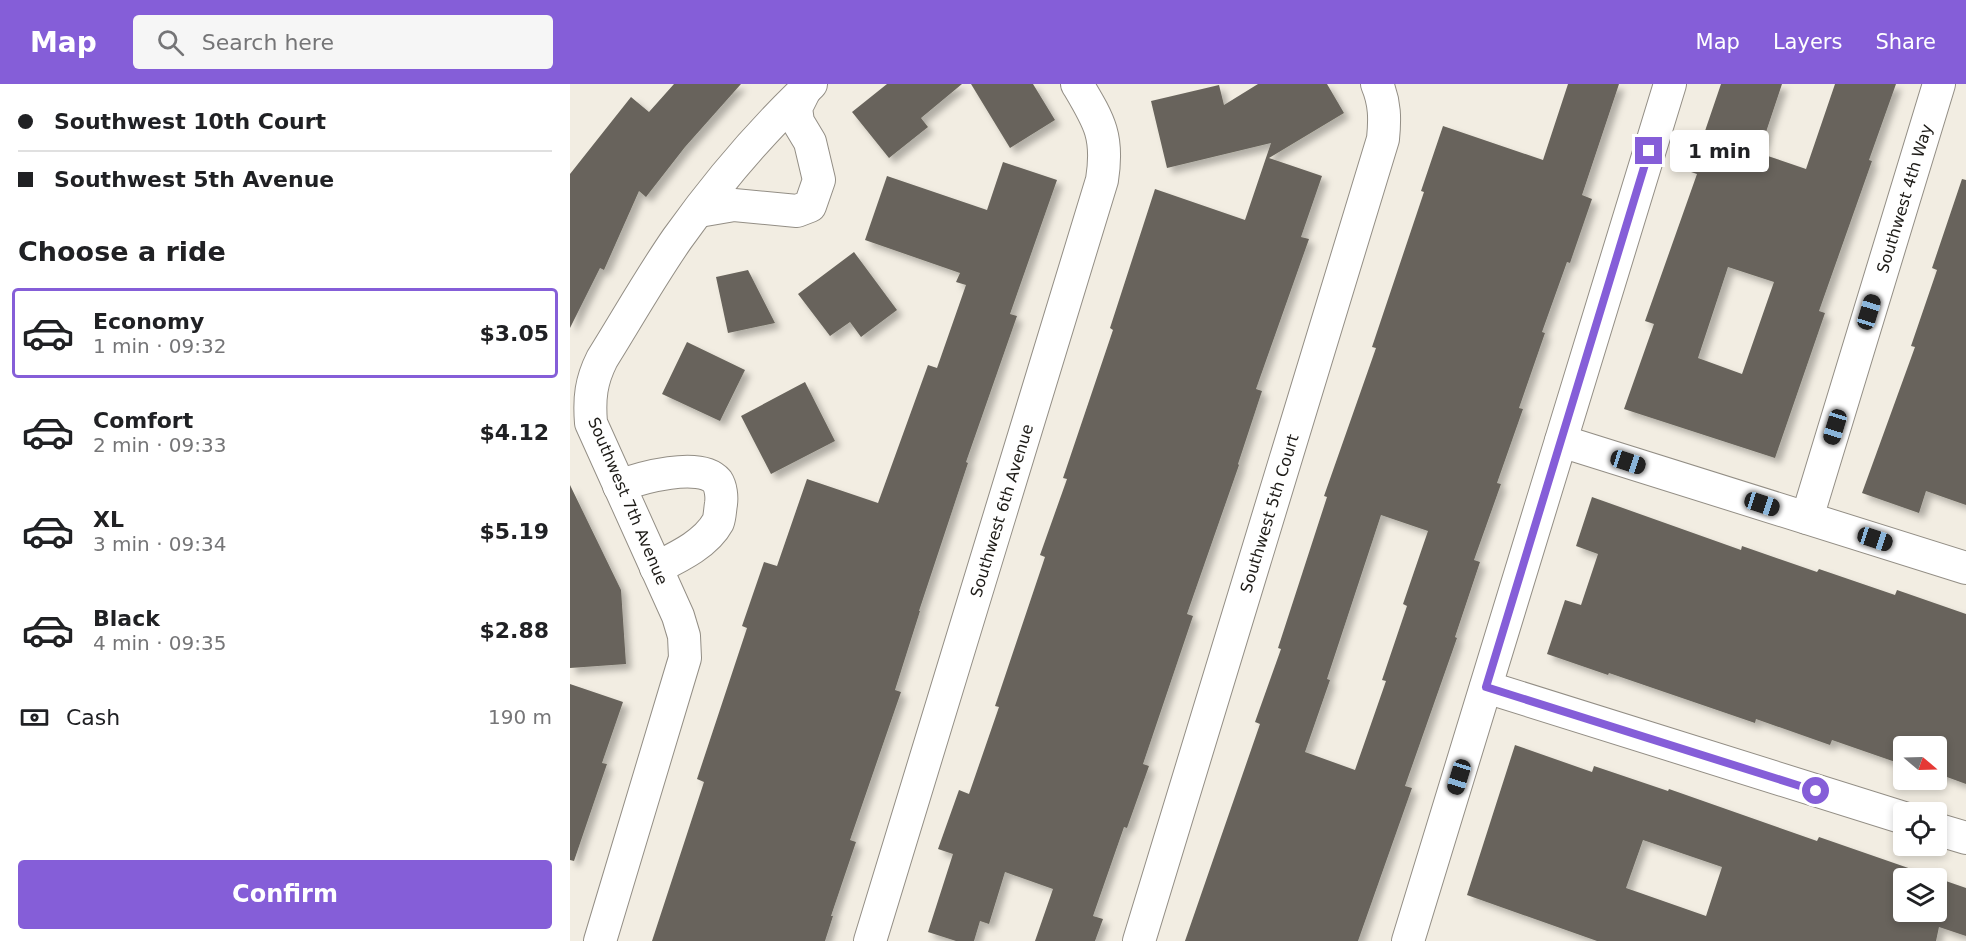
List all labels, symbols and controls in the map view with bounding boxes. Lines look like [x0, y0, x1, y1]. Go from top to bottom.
search box [133, 15, 553, 69]
text: Map [30, 26, 97, 59]
icon: search [154, 26, 187, 59]
text: Search here [202, 30, 334, 55]
text: Map [1696, 30, 1740, 54]
text: Layers [1773, 30, 1842, 54]
text: Share [1875, 30, 1936, 54]
text: Southwest 10th Court [54, 109, 326, 134]
street label: Southwest 4th Way [1873, 122, 1936, 275]
callout: 1 min [1670, 130, 1769, 172]
route end [1635, 137, 1662, 164]
text: 1 min [1688, 139, 1751, 163]
text: Southwest 5th Avenue [54, 167, 334, 192]
text: Choose a ride [18, 236, 226, 267]
car [1855, 292, 1883, 332]
icon: car [21, 306, 75, 360]
text: Economy [93, 309, 204, 334]
text: $3.05 [479, 321, 549, 346]
text: 1 min · 09:32 [93, 334, 227, 358]
icon: car [21, 405, 75, 459]
car [1821, 407, 1849, 447]
text: Comfort [93, 408, 193, 433]
street label: Southwest 7th Avenue [584, 414, 672, 588]
text: $4.12 [479, 420, 549, 445]
street label: Southwest 6th Avenue [966, 422, 1037, 600]
street label: Southwest 5th Court [1236, 432, 1302, 595]
text: 2 min · 09:33 [93, 433, 227, 457]
car [1608, 448, 1648, 476]
car [1742, 490, 1782, 518]
icon: car [21, 504, 75, 558]
text: XL [93, 507, 124, 532]
text: $5.19 [479, 519, 549, 544]
car [1855, 525, 1895, 553]
text: 3 min · 09:34 [93, 532, 227, 556]
icon: car [21, 603, 75, 657]
text: Black [93, 606, 160, 631]
text: $2.88 [479, 618, 549, 643]
text: 4 min · 09:35 [93, 631, 227, 655]
icon: cash [18, 701, 51, 734]
text: Cash [66, 705, 120, 730]
text: 190 m [488, 705, 552, 729]
north arrow [1893, 736, 1947, 790]
map controls [1893, 736, 1947, 922]
car [1445, 757, 1473, 797]
route start [1802, 777, 1829, 804]
button: locate [1893, 802, 1947, 856]
button: Confirm [18, 860, 552, 929]
button: layers [1893, 868, 1947, 922]

